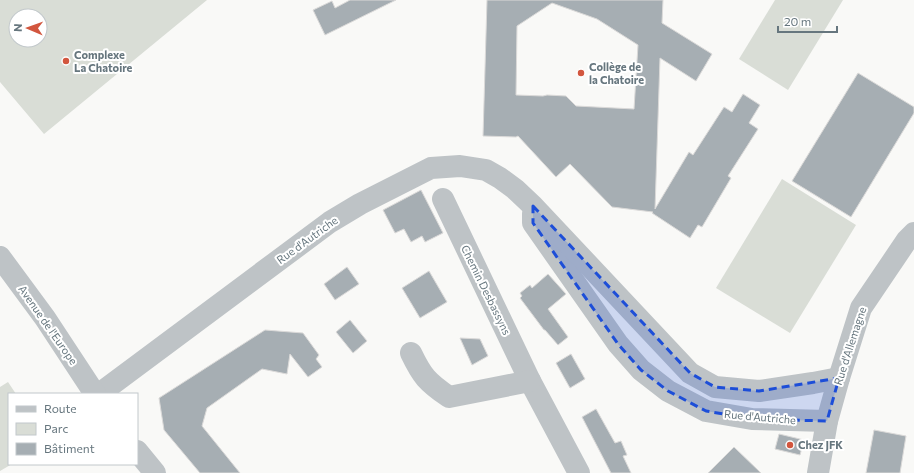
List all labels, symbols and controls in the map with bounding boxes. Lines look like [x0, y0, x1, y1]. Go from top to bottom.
north arrow [8, 8, 48, 48]
scale bar [778, 8, 837, 34]
text: 20 m [784, 14, 811, 28]
text: N [11, 23, 24, 32]
place label: Complexe La Chatoire [74, 48, 133, 74]
marker: Complexe La Chatoire [61, 56, 71, 66]
place label: Collège de la Chatoire [589, 60, 644, 86]
marker: Collège de la Chatoire [576, 68, 586, 78]
street label: Rue d'Autriche [274, 213, 340, 266]
street label: Chemin Desbassyns [459, 243, 514, 337]
street label: Avenue de l'Europe [16, 283, 81, 367]
street label: Rue d'Allemagne [831, 305, 868, 387]
legend [8, 393, 138, 465]
text: Route [44, 401, 77, 415]
street label: Rue d'Autriche [723, 407, 797, 426]
text: Parc [44, 421, 68, 435]
place label: Chez JFK [798, 438, 843, 452]
marker: Chez JFK [785, 440, 795, 450]
text: Bâtiment [44, 441, 95, 455]

